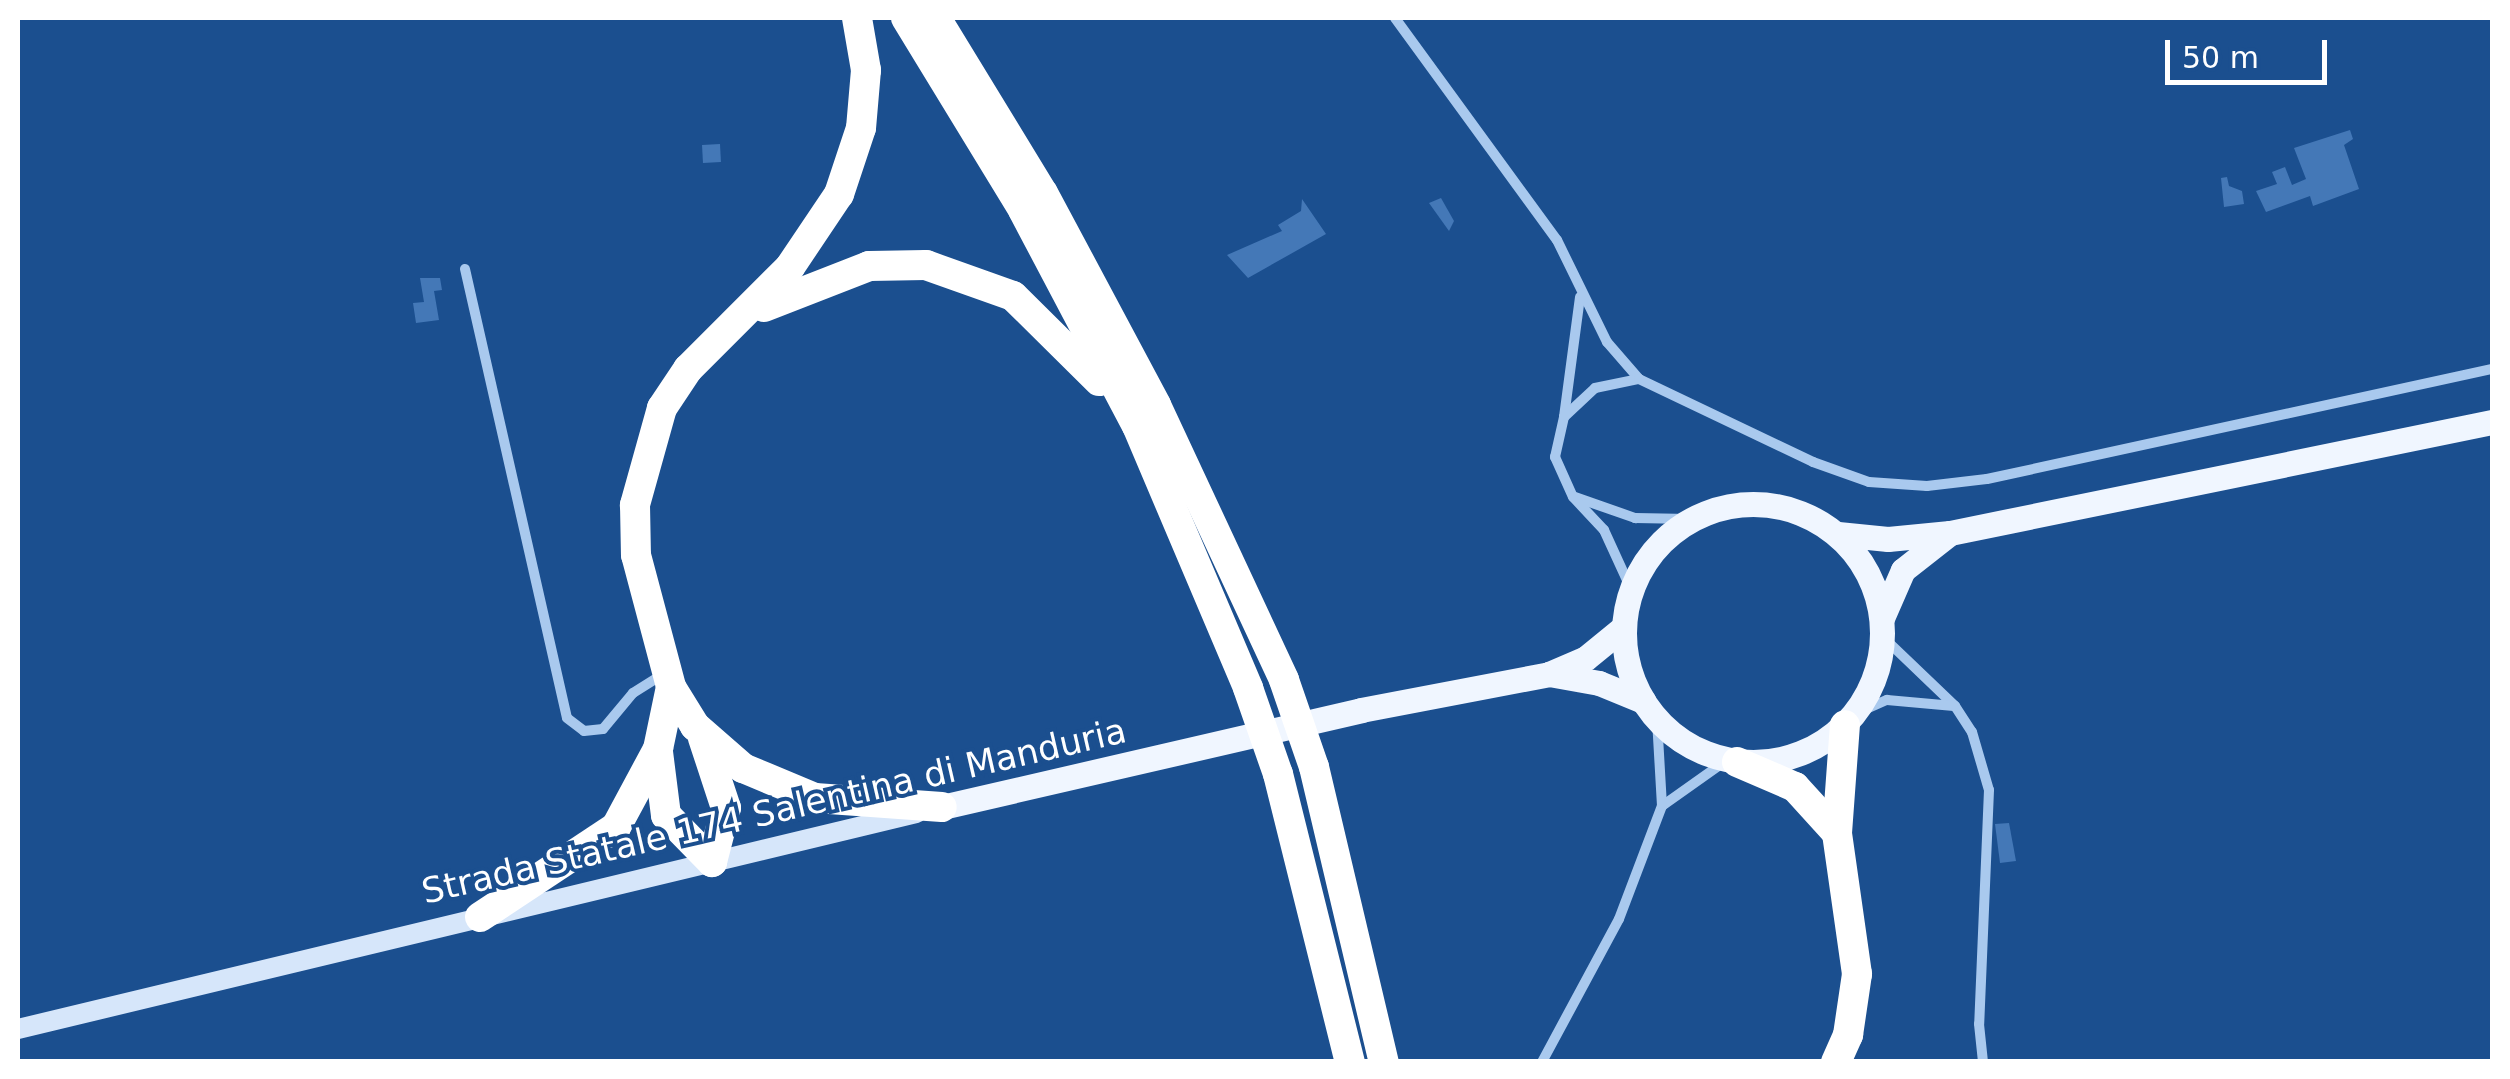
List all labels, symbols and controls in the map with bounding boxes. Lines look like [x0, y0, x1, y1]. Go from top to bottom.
scale bar [2170, 20, 2332, 82]
text: 50 m [2182, 40, 2259, 75]
street label: Strada Statale 174 Salentina di Manduria [418, 709, 1130, 913]

